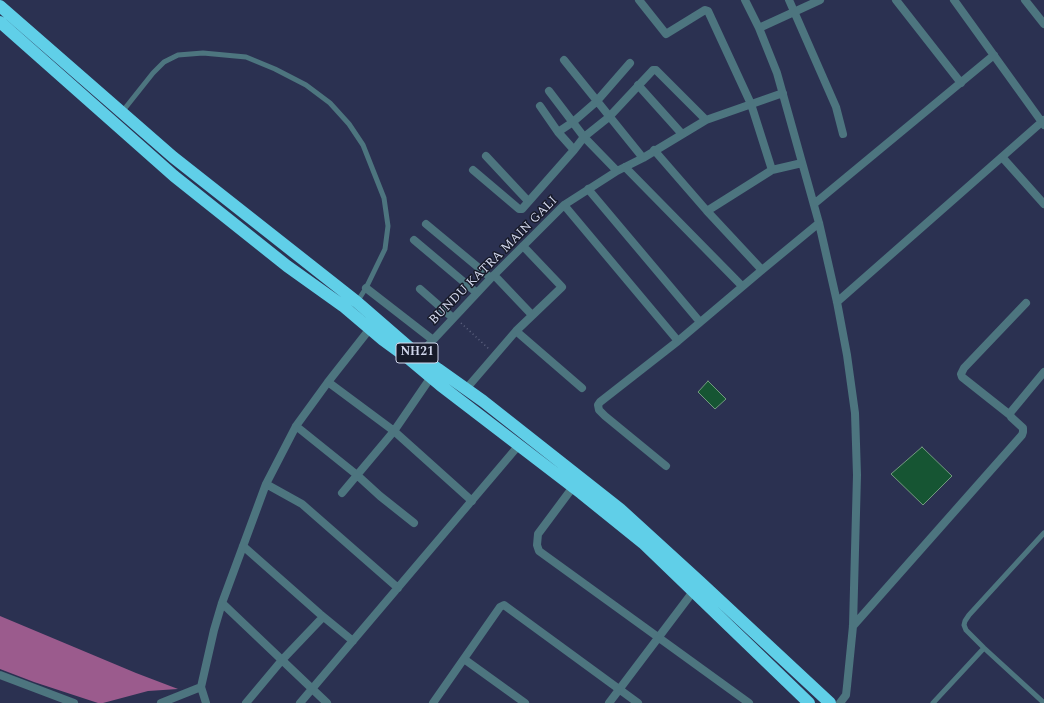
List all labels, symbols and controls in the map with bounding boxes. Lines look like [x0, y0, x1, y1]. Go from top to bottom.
street label: BUNDU KATRA MAIN GALI [427, 194, 561, 328]
road number: NH21 [396, 343, 438, 363]

